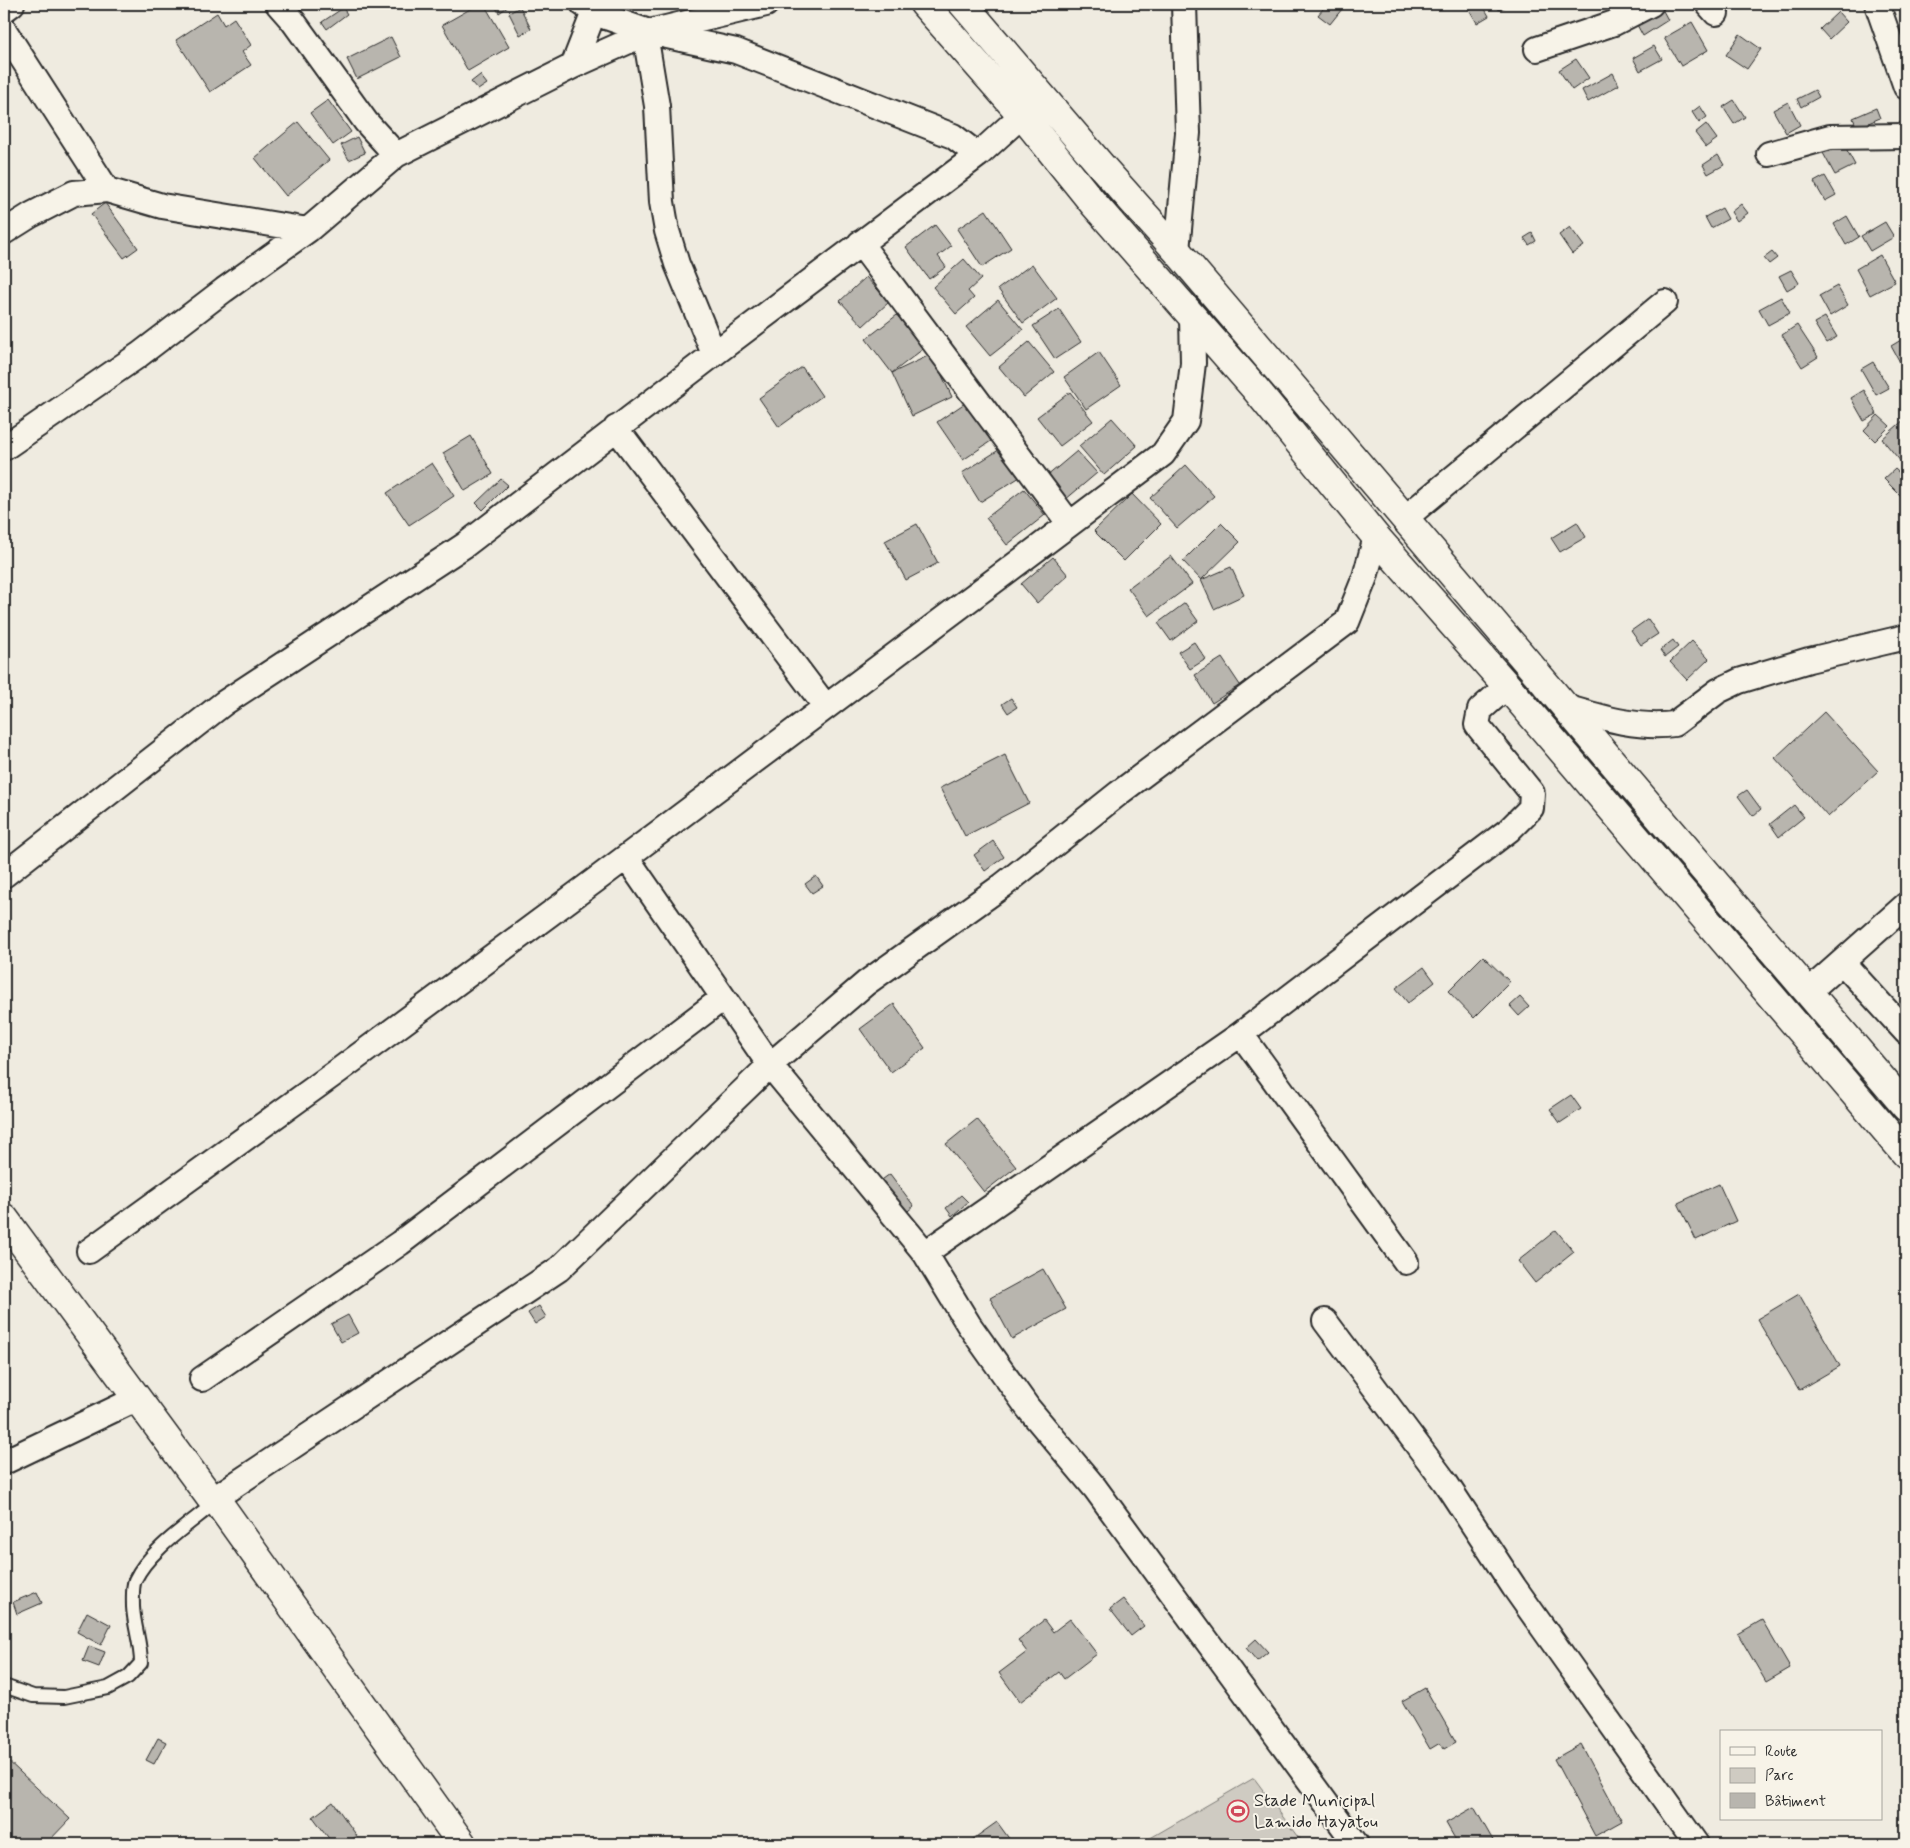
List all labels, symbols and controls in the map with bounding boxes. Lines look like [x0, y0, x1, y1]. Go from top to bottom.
legend [1720, 1730, 1882, 1820]
text: Route [1765, 1742, 1798, 1762]
text: Parc [1765, 1766, 1793, 1786]
place label: Stade Municipal Lamido Hayatou [1254, 1789, 1378, 1834]
text: Bâtiment [1765, 1792, 1826, 1812]
sports icon: Stade Municipal Lamido Hayatou [1226, 1799, 1250, 1823]

